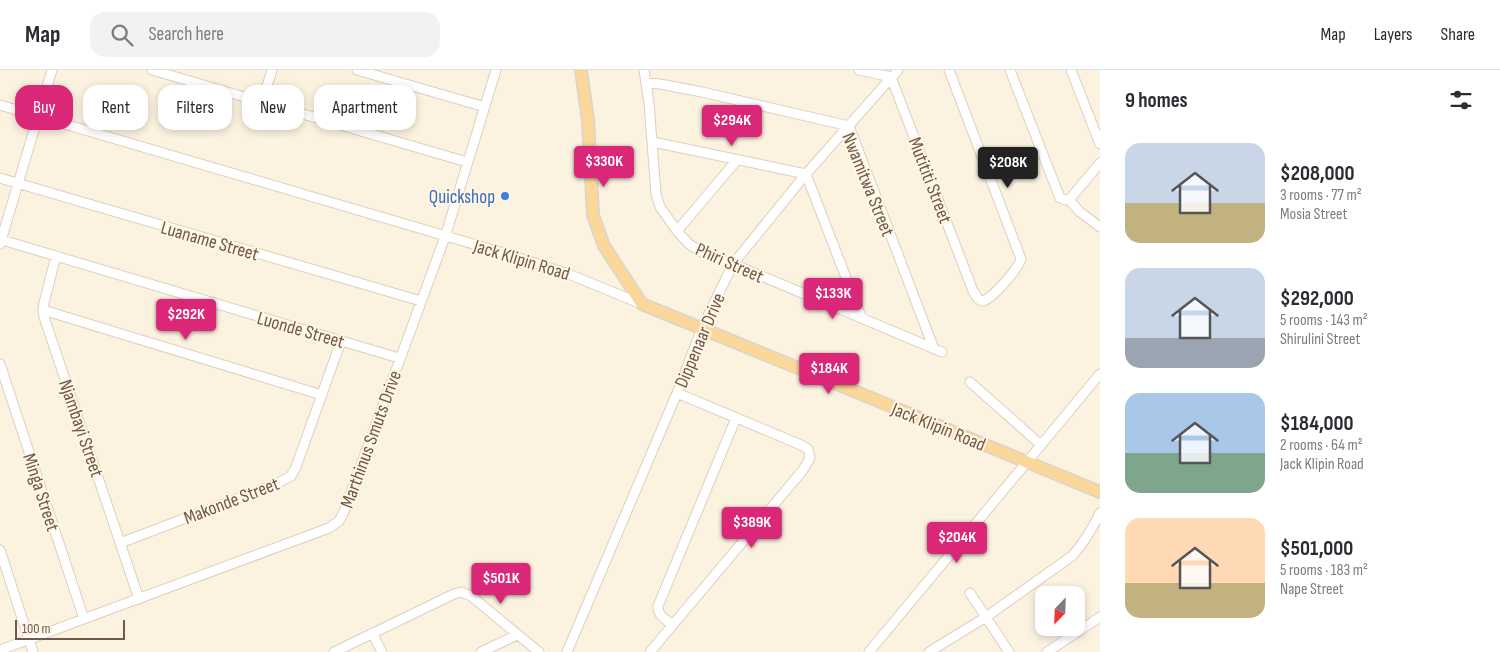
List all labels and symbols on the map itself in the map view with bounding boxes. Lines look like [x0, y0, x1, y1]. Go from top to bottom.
pin: $294K [697, 104, 767, 147]
street label: Nwamitwa Street [836, 129, 899, 240]
street label: Mutititi Street [903, 134, 957, 227]
pin: $330K [569, 146, 639, 188]
pin: $208K [973, 146, 1043, 189]
place label: Quickshop [429, 186, 495, 209]
marker: Quickshop [499, 190, 511, 202]
street label: Luaname Street [158, 217, 261, 266]
street label: Jack Klipin Road [470, 235, 572, 286]
street label: Phiri Street [692, 238, 767, 289]
pin: $133K [798, 278, 868, 320]
street label: Dippenaar Drive [670, 290, 731, 391]
pin: $292K [151, 298, 221, 341]
street label: Luonde Street [254, 307, 347, 354]
pin: $184K [794, 352, 864, 395]
street label: Marthinus Smuts Drive [336, 368, 407, 511]
street label: Njambayi Street [53, 377, 108, 480]
street label: Jack Klipin Road [887, 398, 989, 457]
street label: Minga Street [17, 451, 64, 535]
street label: Makonde Street [181, 473, 283, 530]
pin: $389K [717, 506, 787, 549]
pin: $204K [922, 522, 992, 564]
pin: $501K [466, 562, 536, 605]
north arrow [1035, 586, 1085, 636]
scale bar [15, 617, 125, 640]

